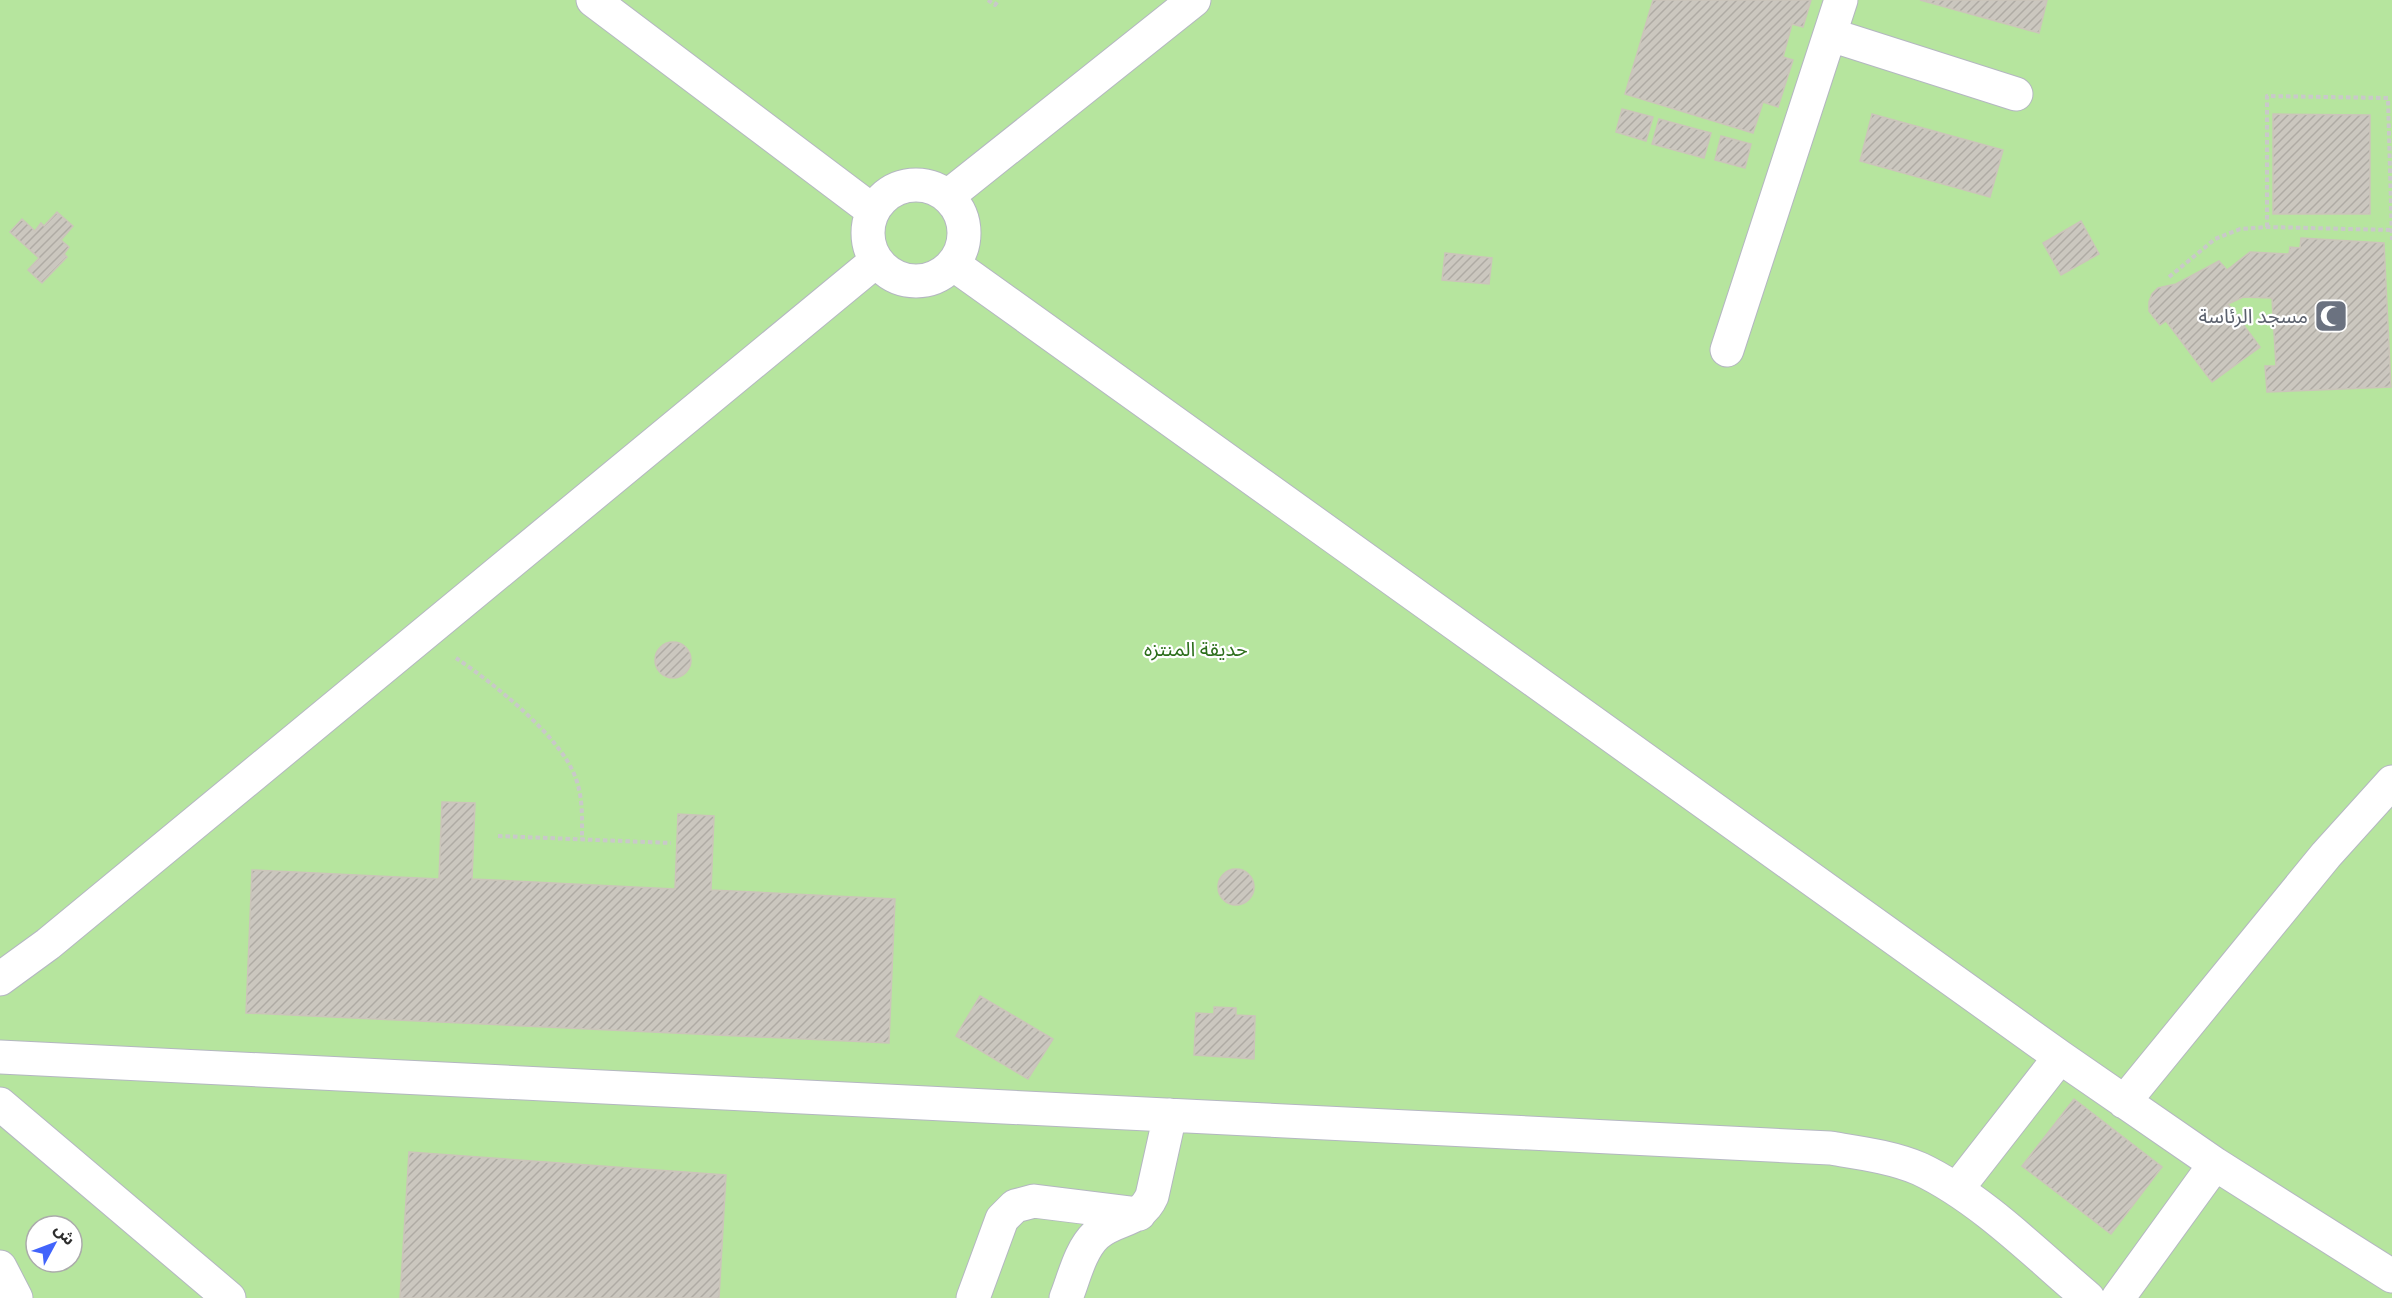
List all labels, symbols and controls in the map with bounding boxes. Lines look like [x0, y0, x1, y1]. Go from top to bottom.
mosque icon: مسجد الرئاسة [2313, 298, 2349, 334]
place label: مسجد الرئاسة [2199, 302, 2308, 329]
park label: حديقة المنتزه [1144, 635, 1248, 662]
north arrow [24, 1214, 84, 1274]
text: ش [51, 1219, 80, 1249]

